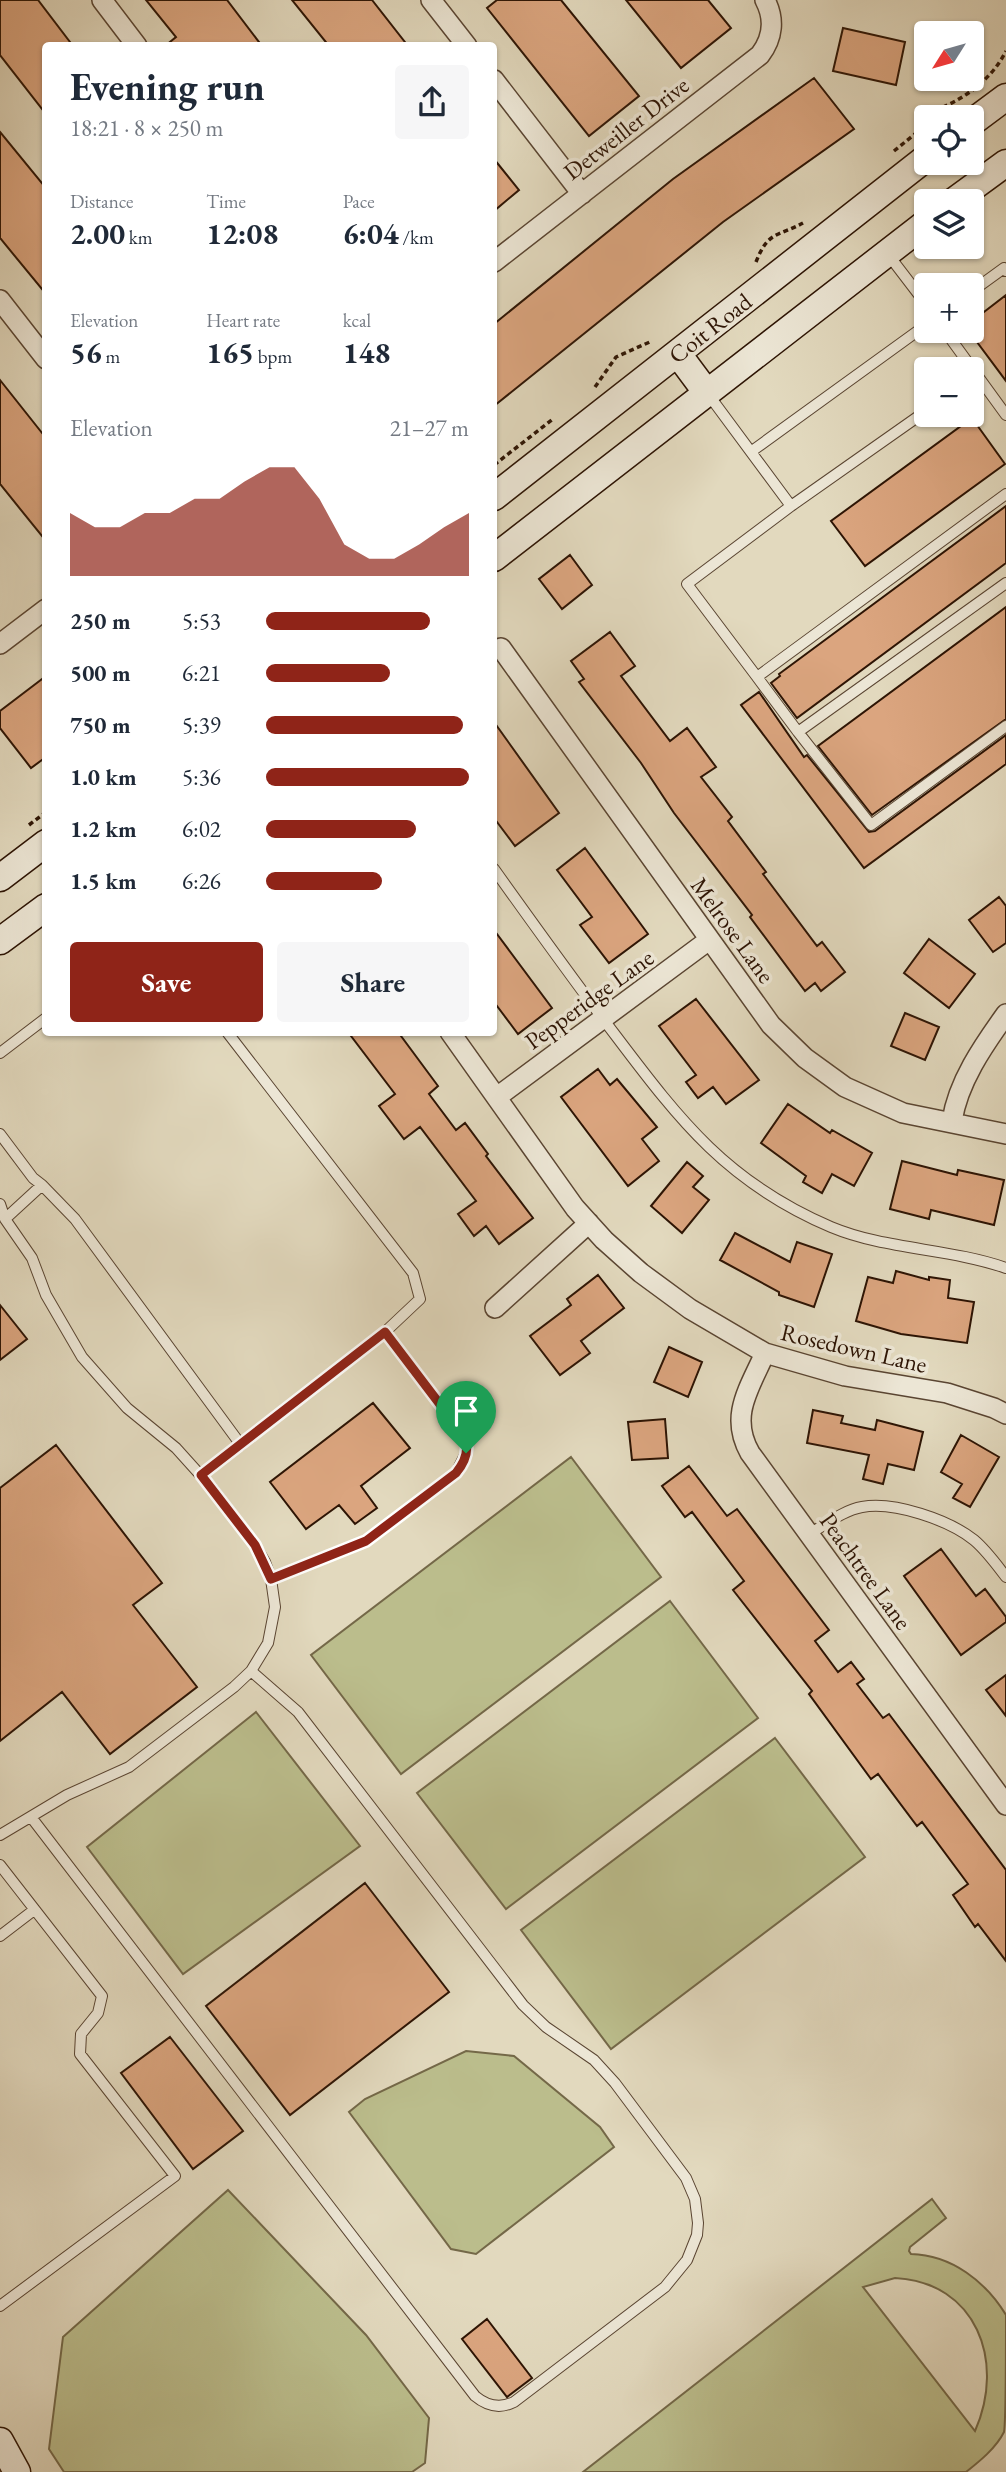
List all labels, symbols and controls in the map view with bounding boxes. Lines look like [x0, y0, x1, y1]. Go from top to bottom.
north arrow [914, 21, 984, 91]
map controls [914, 21, 984, 427]
text: Evening run [70, 62, 265, 111]
button: share [395, 65, 469, 139]
street label: Detweiller Drive [557, 69, 695, 187]
button: locate [914, 105, 984, 175]
text: 18:21 · 8 × 250 m [70, 113, 223, 143]
text: Distance [70, 189, 133, 214]
text: Time [206, 189, 246, 214]
text: Pace [343, 189, 375, 214]
button: layers [914, 189, 984, 259]
text: 2.00 [70, 214, 125, 253]
text: 12:08 [206, 214, 278, 253]
text: 6:04 [343, 214, 399, 253]
text: km [125, 225, 153, 250]
text: /km [399, 225, 434, 250]
button: + [914, 273, 984, 343]
street label: Coit Road [662, 285, 759, 370]
text: Elevation [70, 308, 138, 333]
text: Heart rate [206, 308, 280, 333]
text: kcal [343, 308, 371, 333]
text: 56 [70, 333, 102, 372]
text: 165 [206, 333, 254, 372]
text: 148 [343, 333, 390, 372]
text: m [102, 344, 120, 369]
text: bpm [254, 344, 292, 369]
button: − [914, 357, 984, 427]
text: Elevation [70, 413, 153, 443]
text: 21–27 m [390, 413, 469, 443]
text: 250 m [70, 606, 131, 636]
text: 5:53 [182, 606, 221, 636]
text: 500 m [70, 658, 131, 688]
text: 6:21 [182, 658, 221, 688]
text: 750 m [70, 710, 131, 740]
text: 5:39 [182, 710, 221, 740]
text: 1.0 km [70, 762, 137, 792]
text: 5:36 [182, 762, 221, 792]
text: 1.2 km [70, 814, 137, 844]
text: 6:02 [182, 814, 221, 844]
text: 1.5 km [70, 866, 137, 896]
text: 6:26 [182, 866, 221, 896]
street label: Melrose Lane [684, 871, 782, 989]
button: Save [70, 942, 263, 1022]
button: Share [277, 942, 469, 1022]
street label: Pepperidge Lane [518, 942, 660, 1056]
street label: Rosedown Lane [778, 1316, 930, 1380]
pin [436, 1381, 496, 1453]
icon: arrive [447, 1392, 485, 1430]
street label: Peachtree Lane [813, 1506, 919, 1636]

